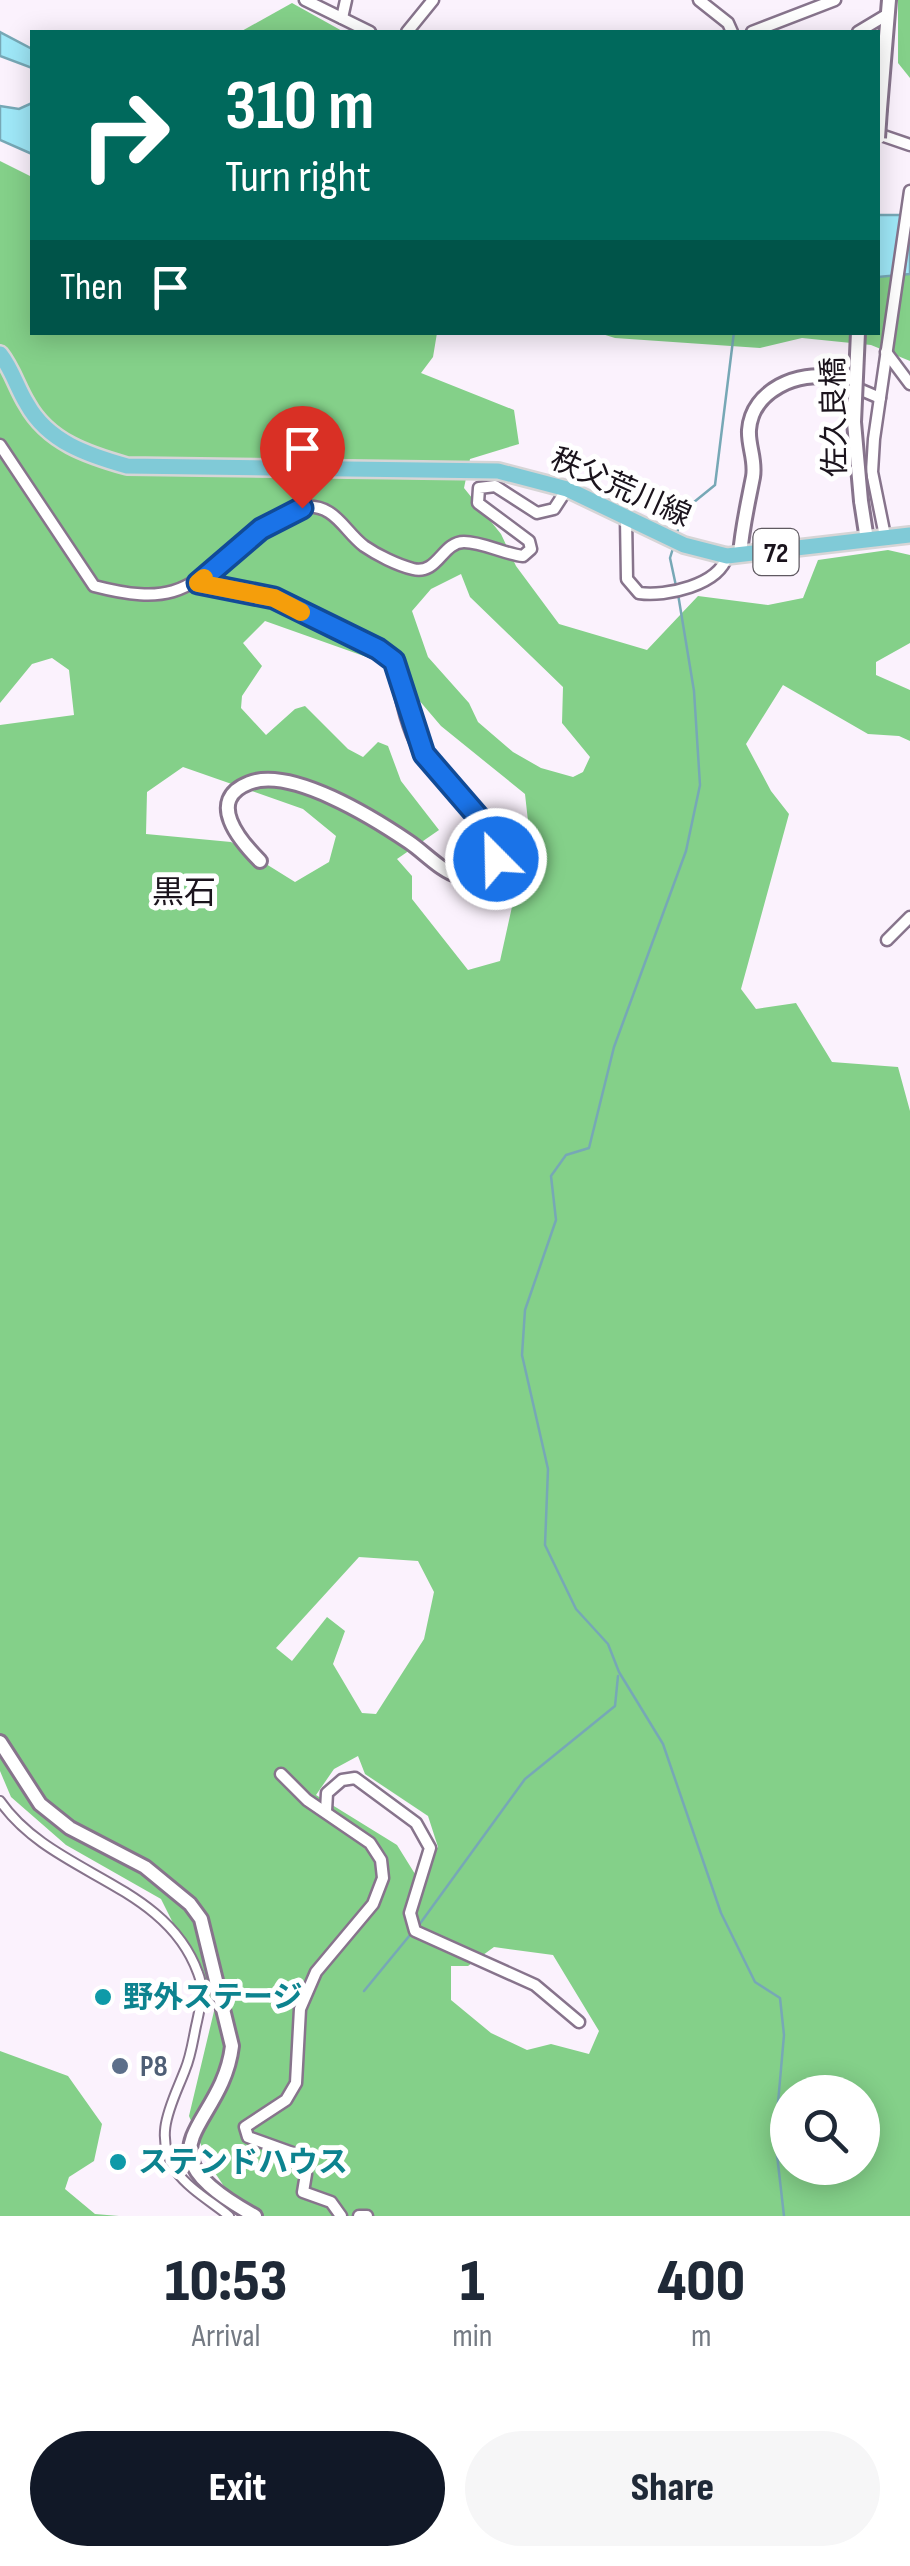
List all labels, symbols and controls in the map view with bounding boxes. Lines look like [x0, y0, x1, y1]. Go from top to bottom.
text: 310 m [225, 65, 374, 149]
icon: right [60, 70, 190, 200]
text: Turn right [225, 150, 371, 205]
icon: arrive [143, 260, 198, 315]
text: Then [60, 265, 123, 310]
street label: 佐久良橋 [816, 357, 854, 477]
pin [260, 406, 345, 509]
icon: arrive [275, 421, 330, 476]
street label: 秩父荒川線 [545, 441, 696, 535]
road number: 72 [754, 529, 798, 575]
position arrow [444, 807, 548, 911]
district label: 黒石 [152, 874, 216, 913]
place label: 野外ステージ [123, 1980, 302, 2016]
marker: 野外ステージ [92, 1986, 114, 2008]
place label: P8 [140, 2049, 168, 2085]
marker: P8 [109, 2055, 131, 2077]
map controls [770, 2075, 880, 2185]
button: search [770, 2075, 880, 2185]
place label: ステンドハウス [138, 2145, 348, 2181]
marker: ステンドハウス [107, 2151, 129, 2173]
text: 10:53 [165, 2246, 287, 2318]
text: 1 [460, 2246, 485, 2318]
text: 400 [657, 2246, 745, 2318]
text: Arrival [192, 2317, 260, 2356]
text: min [452, 2317, 492, 2356]
text: m [691, 2317, 711, 2356]
button: Exit [30, 2431, 445, 2546]
button: Share [465, 2431, 880, 2546]

